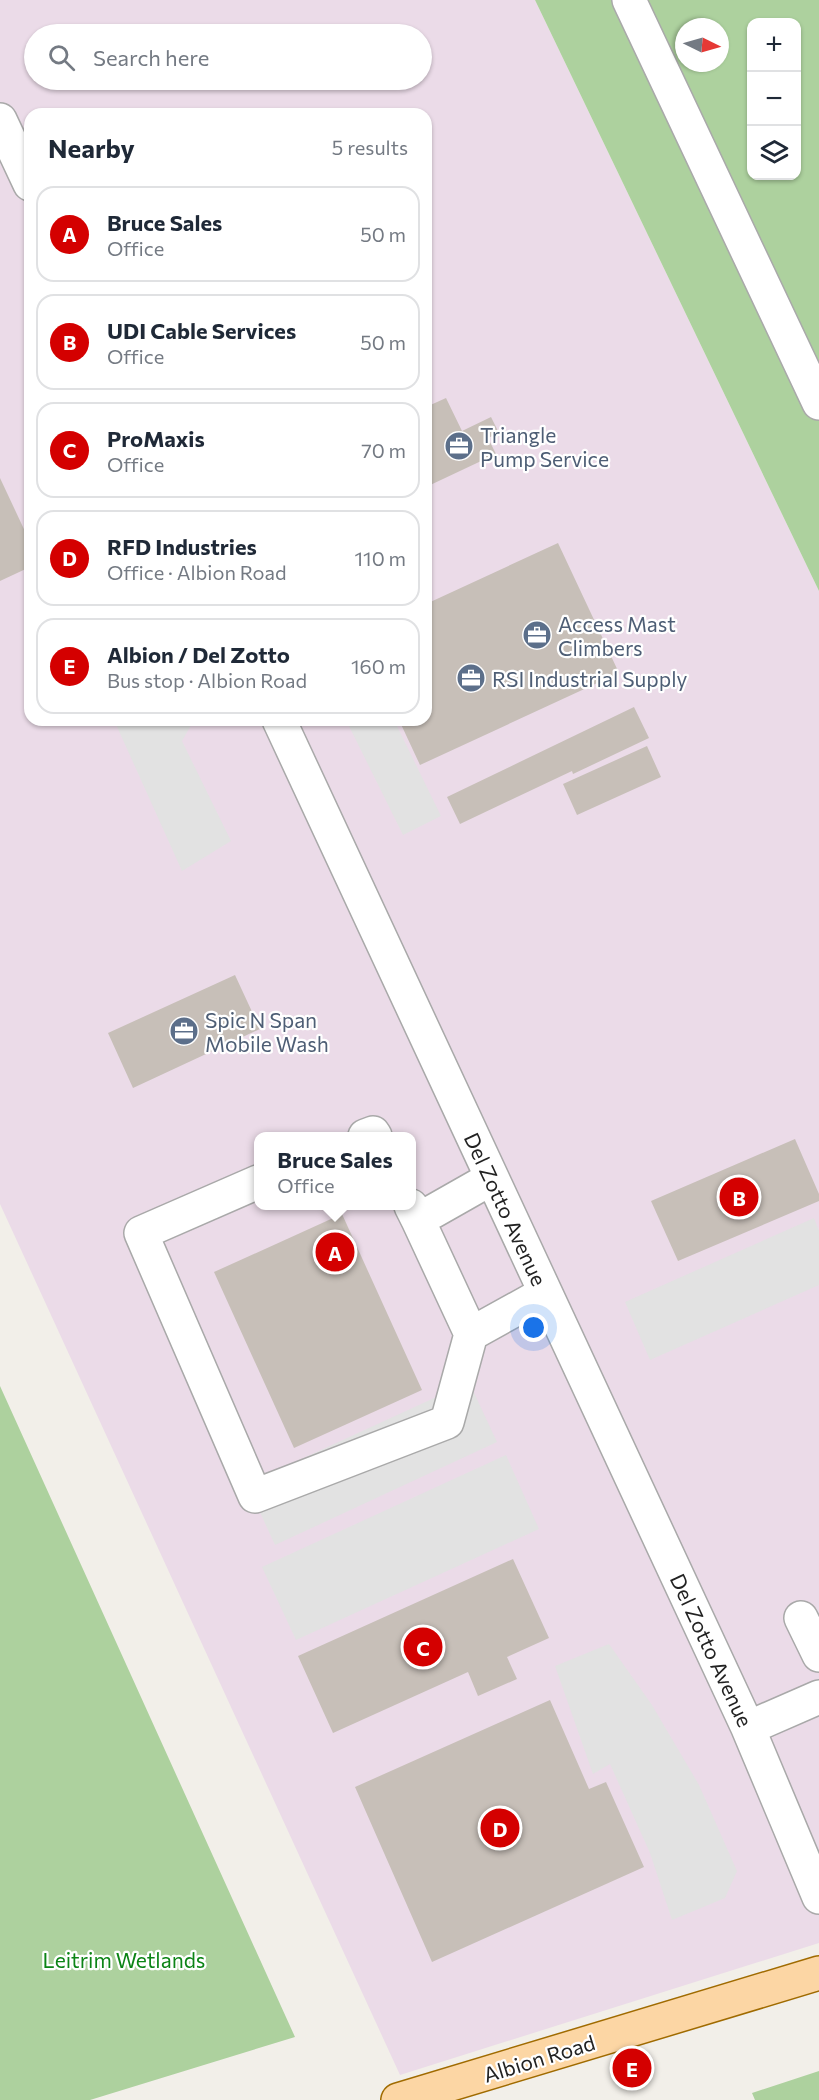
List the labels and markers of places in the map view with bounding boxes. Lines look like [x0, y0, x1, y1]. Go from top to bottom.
place label: Triangle Pump Service [480, 422, 609, 471]
office icon: Triangle Pump Service [443, 430, 475, 462]
place label: Access Mast Climbers [558, 611, 676, 660]
office icon: Access Mast Climbers [521, 619, 553, 651]
office icon: RSI Industrial Supply [455, 662, 487, 694]
place label: RSI Industrial Supply [492, 666, 687, 691]
place label: Spic N Span Mobile Wash [205, 1007, 329, 1056]
office icon: Spic N Span Mobile Wash [168, 1015, 200, 1047]
pin: B [720, 1174, 758, 1220]
pin: A [316, 1230, 354, 1274]
pin: C [404, 1624, 442, 1670]
pin: D [480, 1806, 520, 1850]
pin: E [612, 2046, 652, 2090]

